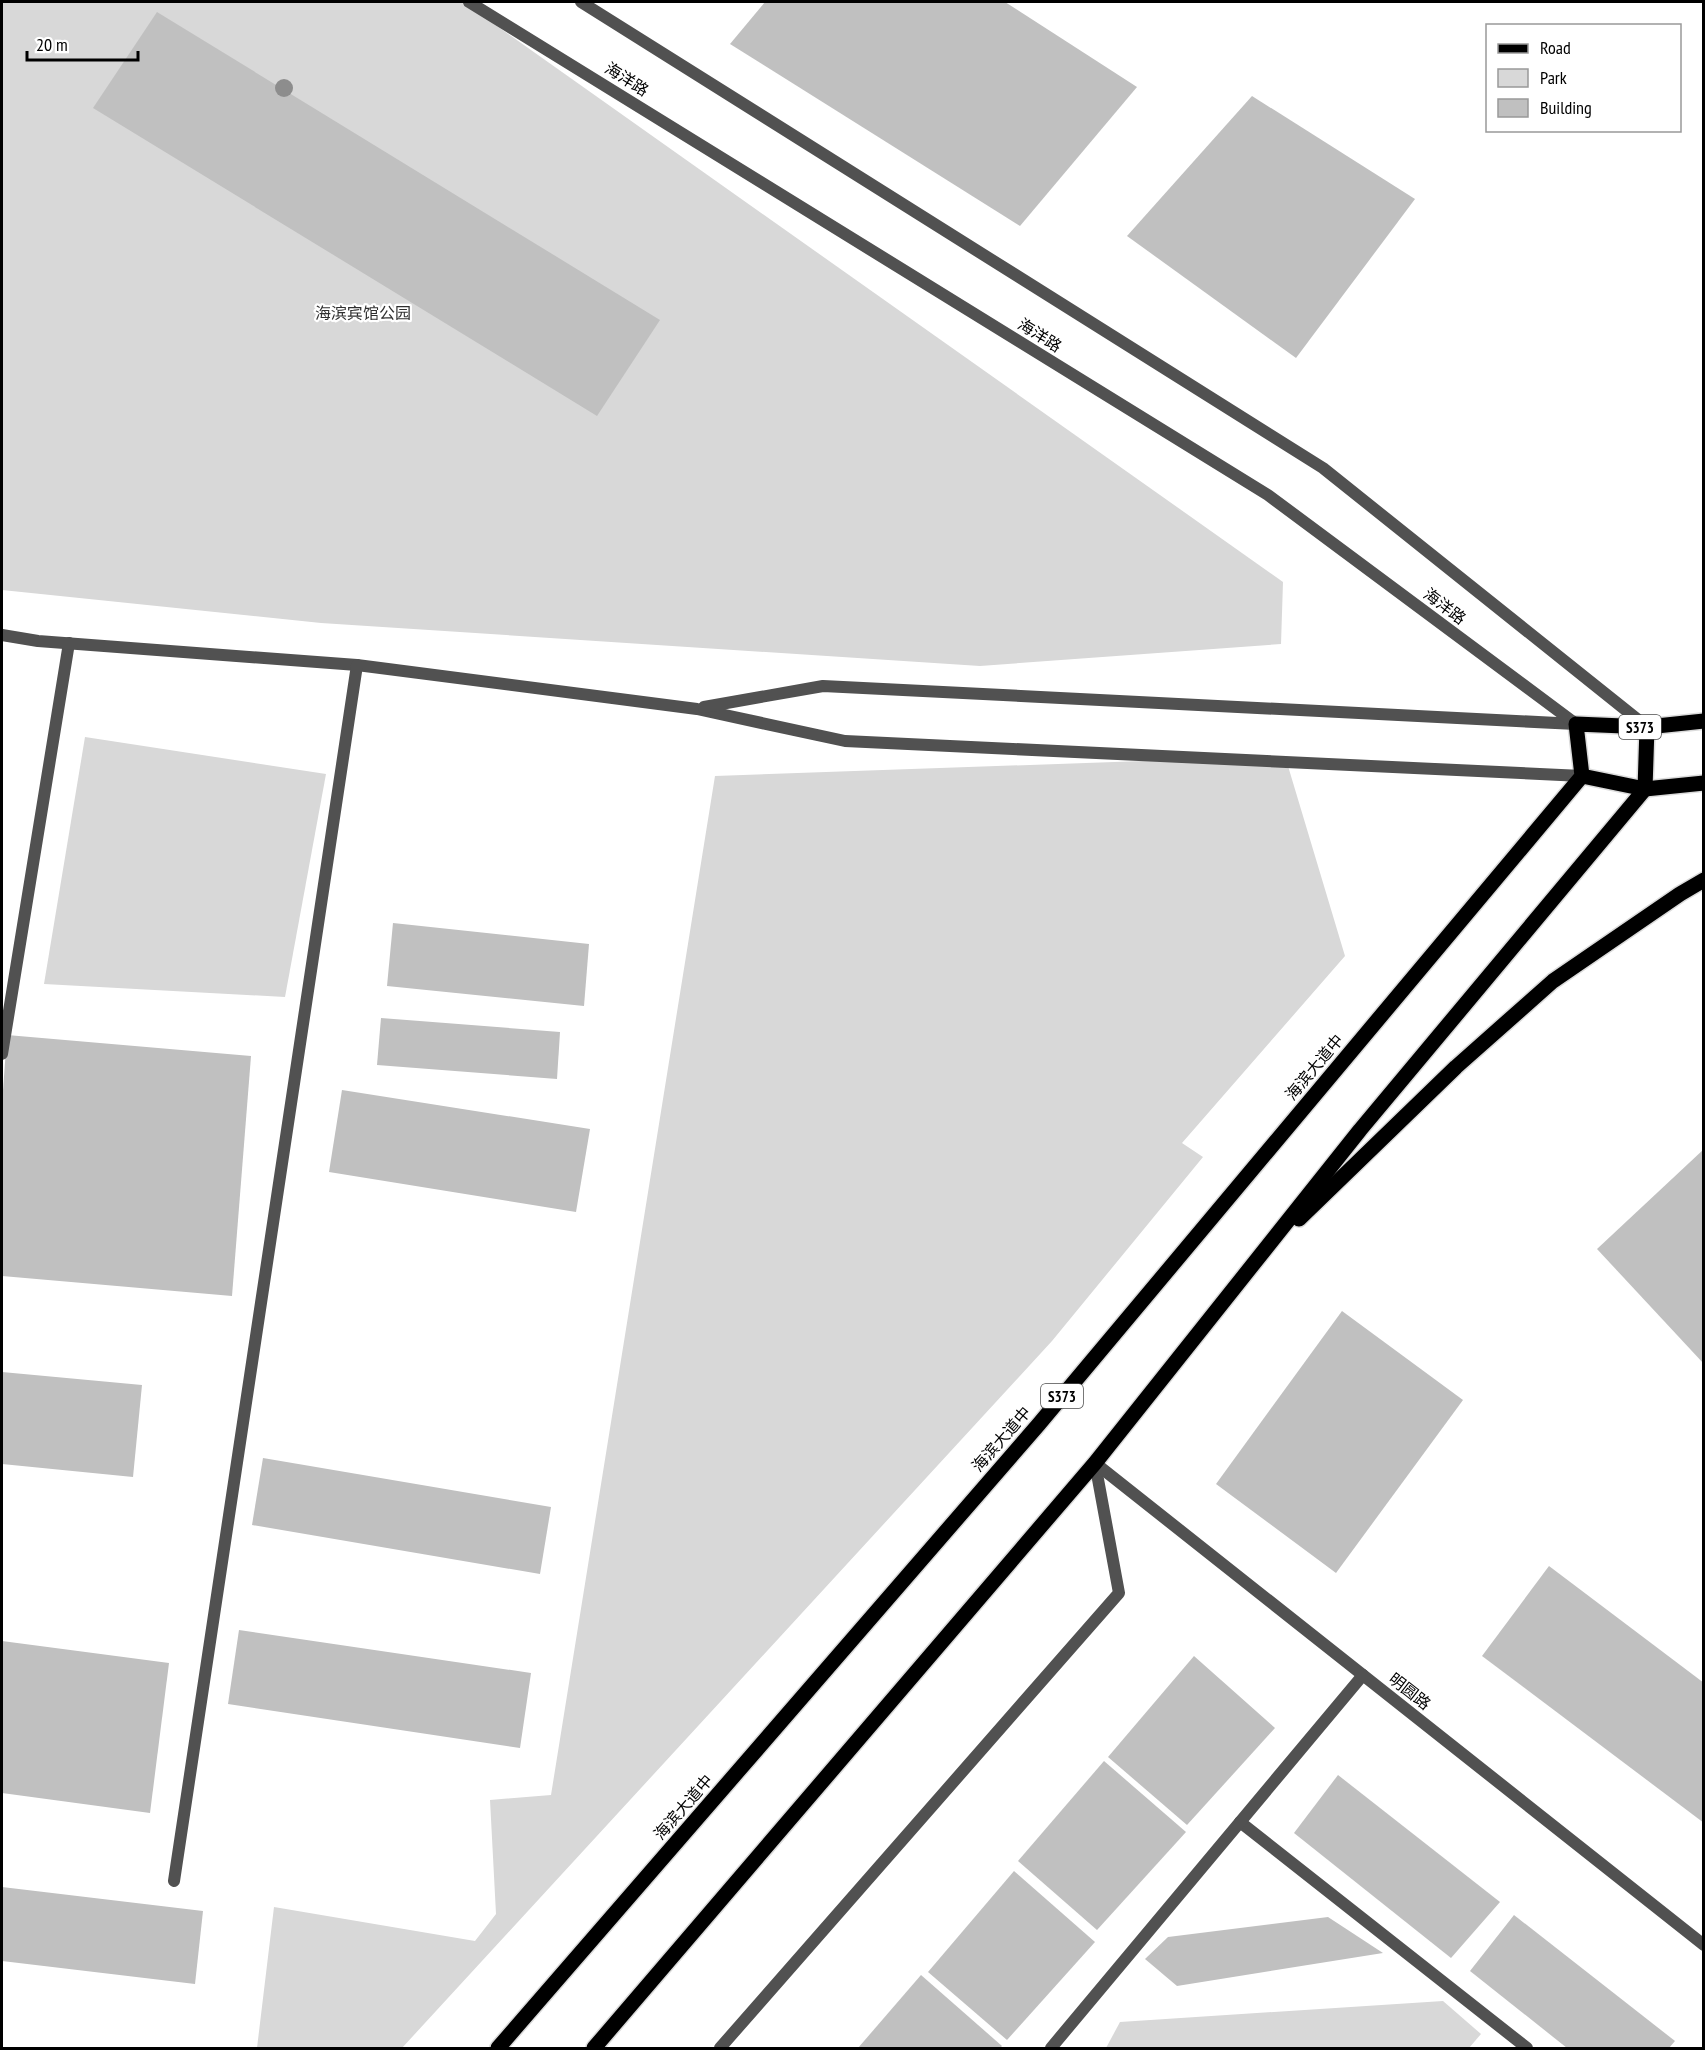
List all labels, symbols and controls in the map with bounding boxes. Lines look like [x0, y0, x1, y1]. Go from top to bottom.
scale bar [27, 24, 138, 62]
legend [1486, 24, 1681, 132]
text: 20 m [36, 33, 68, 56]
text: Road [1540, 36, 1571, 59]
street label: 海洋路 [601, 58, 653, 100]
text: Park [1540, 66, 1567, 89]
text: Building [1540, 96, 1592, 119]
park label: 海滨宾馆公园 [315, 303, 411, 323]
street label: 海洋路 [1014, 314, 1066, 356]
street label: 海洋路 [1420, 584, 1470, 628]
road number: S373 [1619, 715, 1661, 739]
street label: 海滨大道中 [1281, 1030, 1347, 1104]
road number: S373 [1041, 1384, 1083, 1408]
street label: 海滨大道中 [967, 1402, 1035, 1476]
street label: 明圆路 [1385, 1668, 1435, 1714]
street label: 海滨大道中 [649, 1770, 717, 1844]

